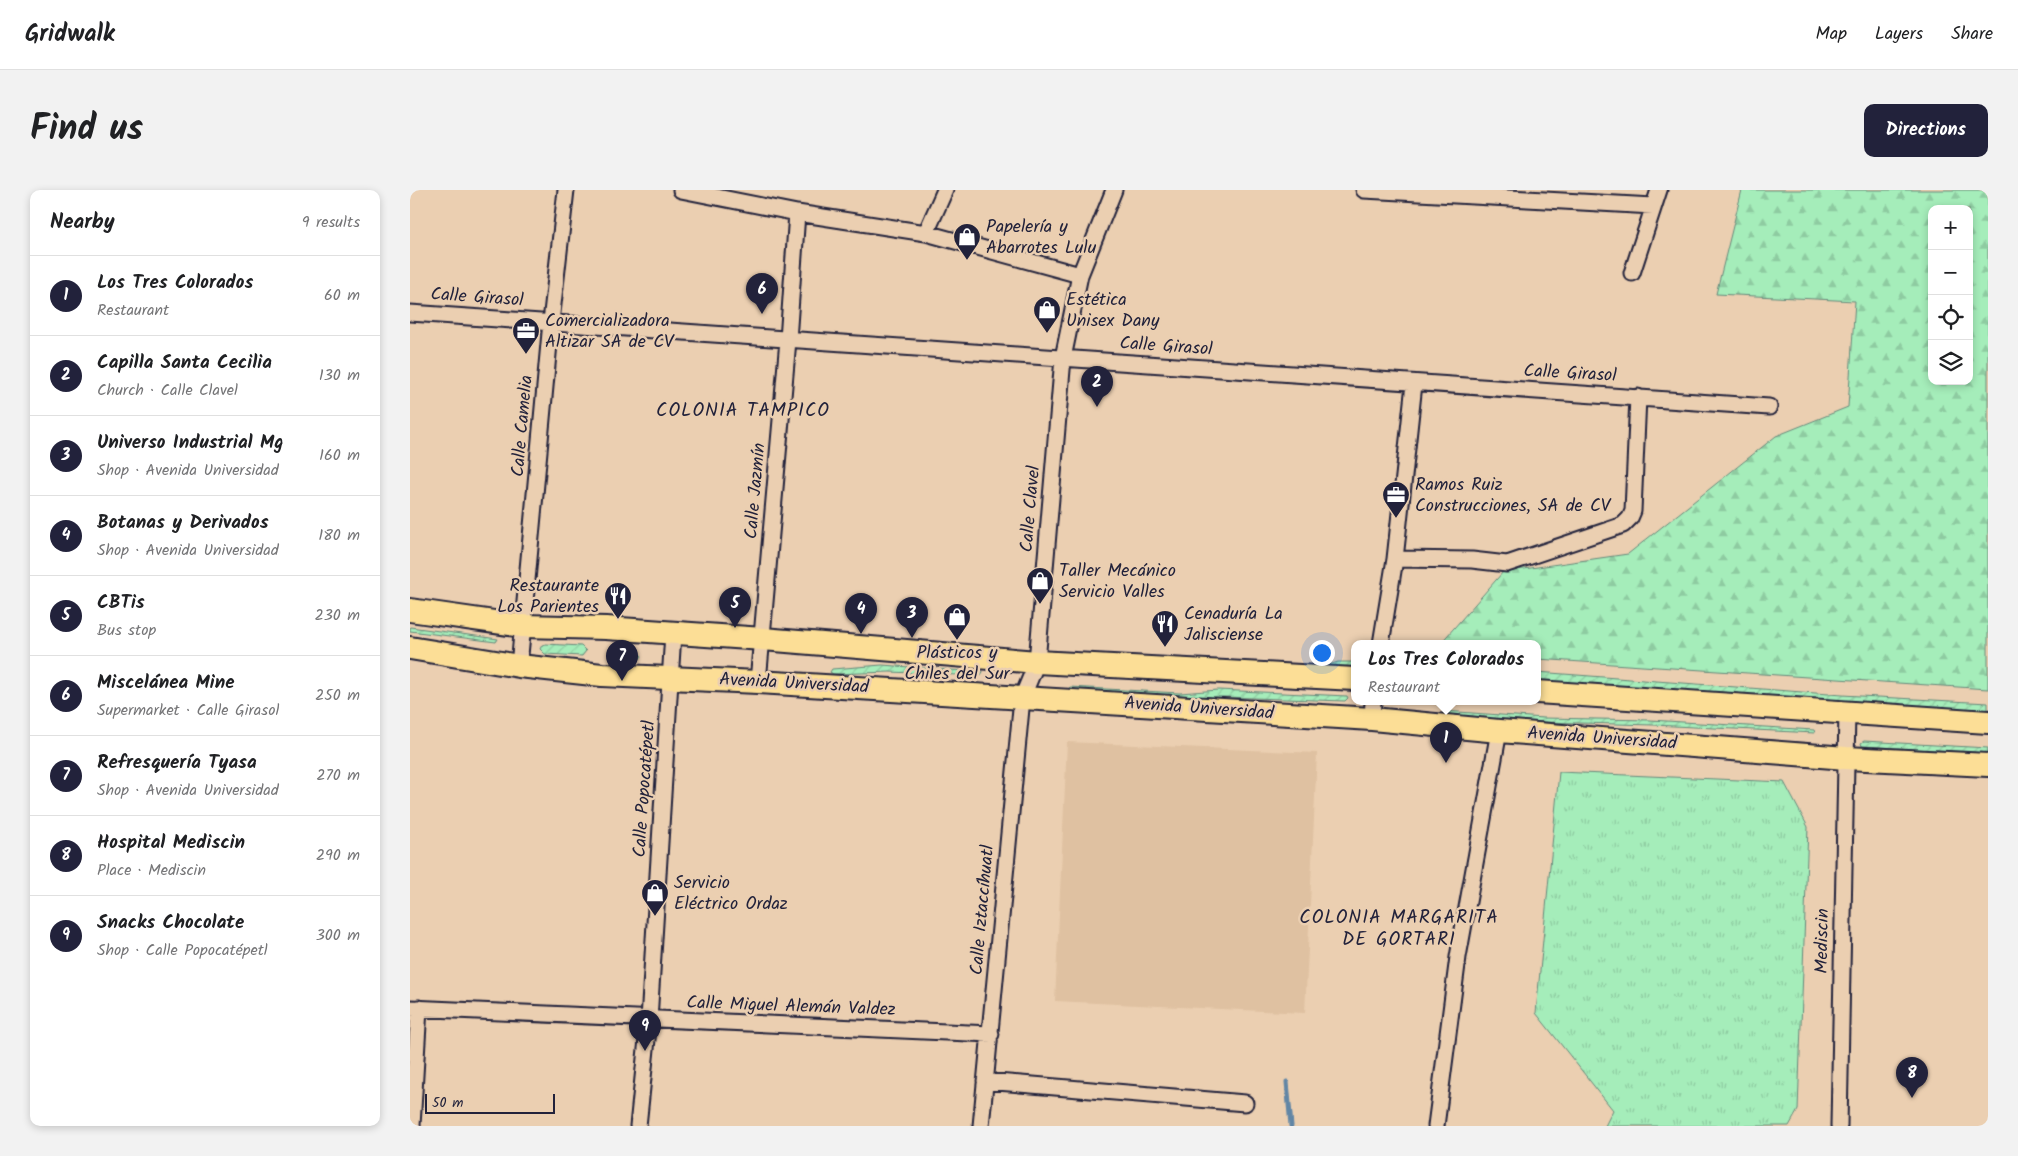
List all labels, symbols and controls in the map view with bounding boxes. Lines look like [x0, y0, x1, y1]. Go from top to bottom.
text: Gridwalk [25, 15, 115, 54]
text: Map [1816, 20, 1847, 49]
text: Layers [1875, 20, 1923, 49]
text: Share [1951, 20, 1993, 49]
text: Find us [30, 102, 143, 158]
button: Directions [1864, 104, 1988, 157]
map controls [1928, 205, 1973, 385]
button: + [1928, 205, 1973, 250]
text: Nearby [50, 206, 115, 239]
text: 9 results [302, 210, 360, 235]
place label: Papelería y Abarrotes Lulu [986, 213, 1097, 263]
shop icon: Papelería y Abarrotes Lulu [952, 222, 982, 261]
button: − [1928, 250, 1973, 295]
text: Los Tres Colorados [97, 268, 253, 298]
pin: 6 [746, 273, 778, 314]
street label: Calle Girasol [429, 280, 525, 316]
text: 1 [64, 283, 68, 308]
text: 60 m [324, 283, 360, 308]
place label: Estética Unisex Dany [1066, 286, 1160, 336]
shop icon: Estética Unisex Dany [1032, 295, 1062, 334]
button: locate [1928, 295, 1973, 340]
text: Restaurant [97, 298, 169, 323]
place label: Comercializadora Altizar SA de CV [545, 307, 675, 357]
office icon: Comercializadora Altizar SA de CV [511, 316, 541, 355]
street label: Calle Girasol [1118, 329, 1214, 365]
button: layers [1928, 340, 1973, 385]
text: Capilla Santa Cecilia [97, 348, 272, 378]
street label: Calle Girasol [1523, 357, 1618, 391]
text: 2 [61, 363, 71, 388]
text: 130 m [319, 363, 360, 388]
pin: 2 [1081, 366, 1113, 407]
street label: Calle Camelia [504, 374, 542, 478]
text: Church · Calle Clavel [97, 378, 238, 403]
district label: COLONIA TAMPICO [656, 396, 830, 426]
text: Universo Industrial Mg [97, 428, 284, 458]
street label: Calle Jazmín [737, 442, 775, 540]
text: 3 [62, 443, 70, 468]
text: 160 m [319, 443, 360, 468]
text: Shop · Avenida Universidad [97, 458, 279, 483]
street label: Calle Clavel [1013, 464, 1049, 554]
place label: Ramos Ruiz Construcciones, SA de CV [1415, 471, 1612, 521]
office icon: Ramos Ruiz Construcciones, SA de CV [1381, 480, 1411, 519]
text: Botanas y Derivados [97, 508, 269, 538]
text: 4 [62, 523, 70, 548]
text: 180 m [318, 523, 360, 548]
text: Shop · Avenida Universidad [97, 538, 279, 563]
place label: Taller Mecánico Servicio Valles [1059, 557, 1176, 607]
shop icon: Taller Mecánico Servicio Valles [1025, 566, 1055, 605]
place label: Restaurante Los Parientes [497, 572, 599, 622]
restaurant icon: Restaurante Los Parientes [603, 581, 633, 620]
pin: 5 [719, 587, 751, 628]
text: CBTis [97, 588, 145, 618]
pin: 4 [845, 593, 877, 634]
pin: 3 [896, 597, 928, 638]
place label: Cenaduría La Jalisciense [1184, 600, 1283, 650]
shop icon: Plásticos y Chiles del Sur [942, 602, 972, 641]
text: 5 [62, 603, 70, 628]
text: 230 m [314, 603, 360, 628]
restaurant icon: Cenaduría La Jalisciense [1150, 609, 1180, 648]
text: Bus stop [97, 618, 156, 643]
place label: Plásticos y Chiles del Sur [905, 639, 1011, 689]
pin: 7 [606, 640, 638, 681]
your location [1309, 640, 1335, 666]
popup [1351, 640, 1541, 705]
text: Los Tres Colorados [1368, 645, 1524, 675]
street label: Avenida Universidad [718, 666, 871, 702]
text: Miscelánea Mine [97, 668, 235, 698]
text: Restaurant [1368, 675, 1440, 700]
text: 6 [62, 683, 70, 708]
text: 250 m [315, 683, 360, 708]
street label: Avenida Universidad [1123, 689, 1276, 729]
text: Supermarket · Calle Girasol [97, 698, 279, 723]
street label: Calle Popocatépetl [626, 719, 664, 859]
street label: Avenida Universidad [1526, 719, 1679, 759]
pin: 1 [1430, 722, 1462, 763]
text: Refresquería Tyasa [97, 748, 257, 778]
text: 7 [62, 763, 70, 788]
text: 270 m [316, 763, 360, 788]
text: Shop · Avenida Universidad [97, 778, 279, 803]
text: Hospital Mediscin [97, 828, 245, 858]
text: 8 [61, 843, 71, 868]
text: 290 m [316, 843, 360, 868]
street label: Calle Iztaccíhuatl [963, 843, 1003, 976]
text: Place · Mediscin [97, 858, 206, 883]
place label: Servicio Eléctrico Ordaz [674, 869, 788, 919]
shop icon: Servicio Eléctrico Ordaz [640, 878, 670, 917]
district label: COLONIA MARGARITA DE GORTARI [1299, 903, 1499, 955]
text: Snacks Chocolate [97, 908, 244, 938]
street label: Mediscin [1808, 908, 1838, 974]
text: 9 [62, 923, 70, 948]
text: 300 m [316, 923, 360, 948]
text: Shop · Calle Popocatépetl [97, 938, 268, 963]
street label: Calle Miguel Alemán Valdez [686, 989, 896, 1025]
pin: 9 [629, 1010, 661, 1051]
pin: 8 [1896, 1057, 1928, 1098]
scale bar [425, 1091, 555, 1114]
text: 50 m [432, 1092, 463, 1114]

